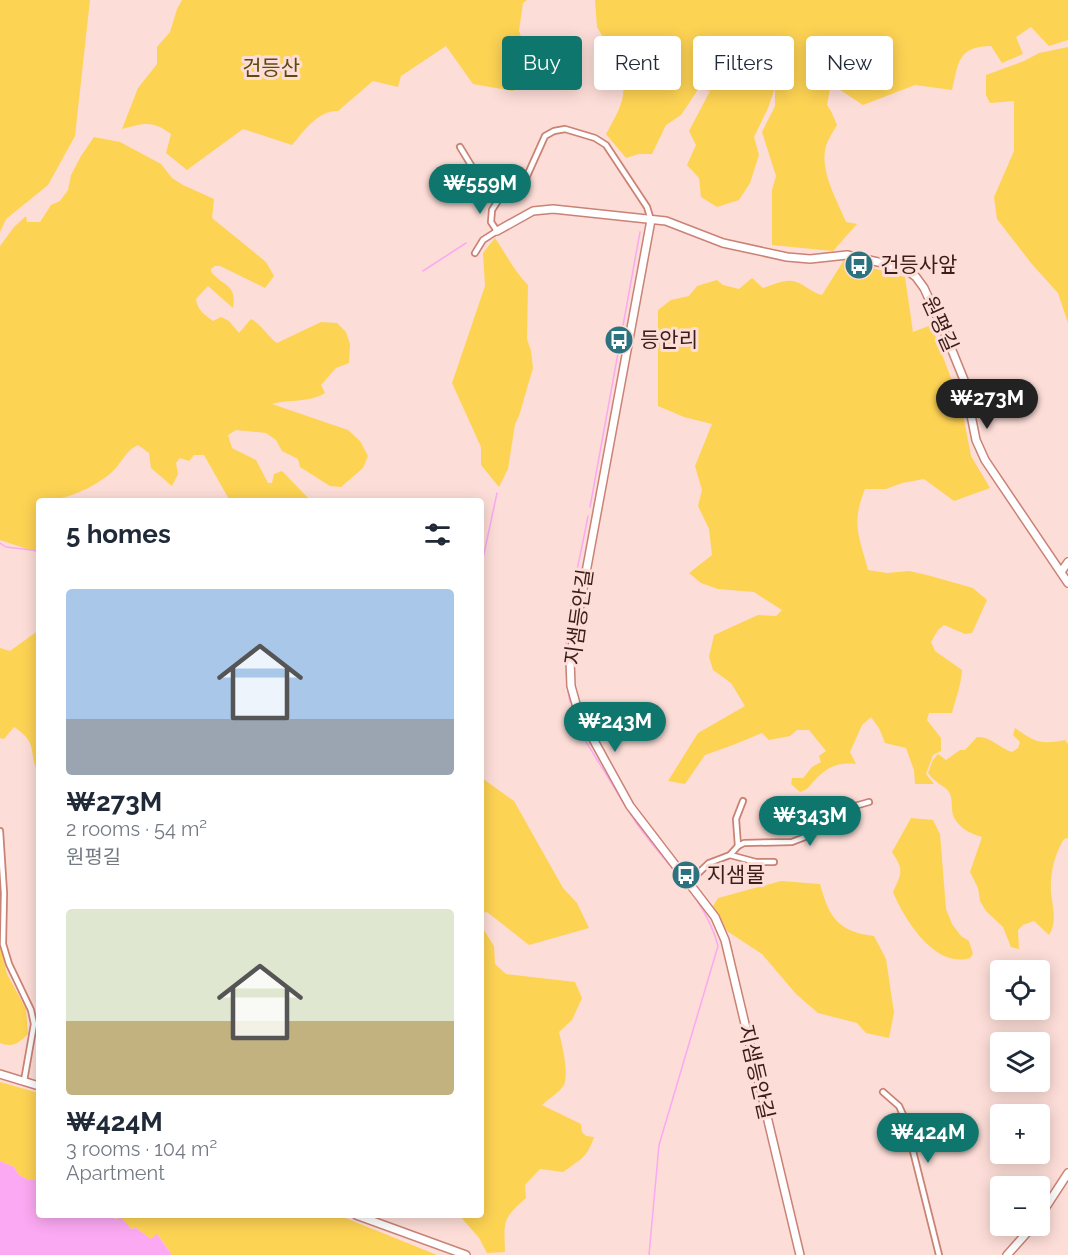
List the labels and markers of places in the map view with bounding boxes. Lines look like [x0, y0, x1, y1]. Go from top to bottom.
pin: ₩559M [438, 164, 522, 215]
bus stop icon: 건등사앞 [843, 249, 875, 281]
place label: 건등사앞 [880, 252, 957, 277]
bus stop icon: 등안리 [603, 324, 635, 356]
place label: 등안리 [640, 327, 698, 352]
pin: ₩273M [945, 379, 1029, 430]
pin: ₩243M [573, 702, 657, 753]
pin: ₩343M [768, 796, 852, 847]
bus stop icon: 지샘물 [670, 859, 702, 891]
place label: 지샘물 [707, 862, 765, 887]
pin: ₩424M [886, 1113, 970, 1164]

